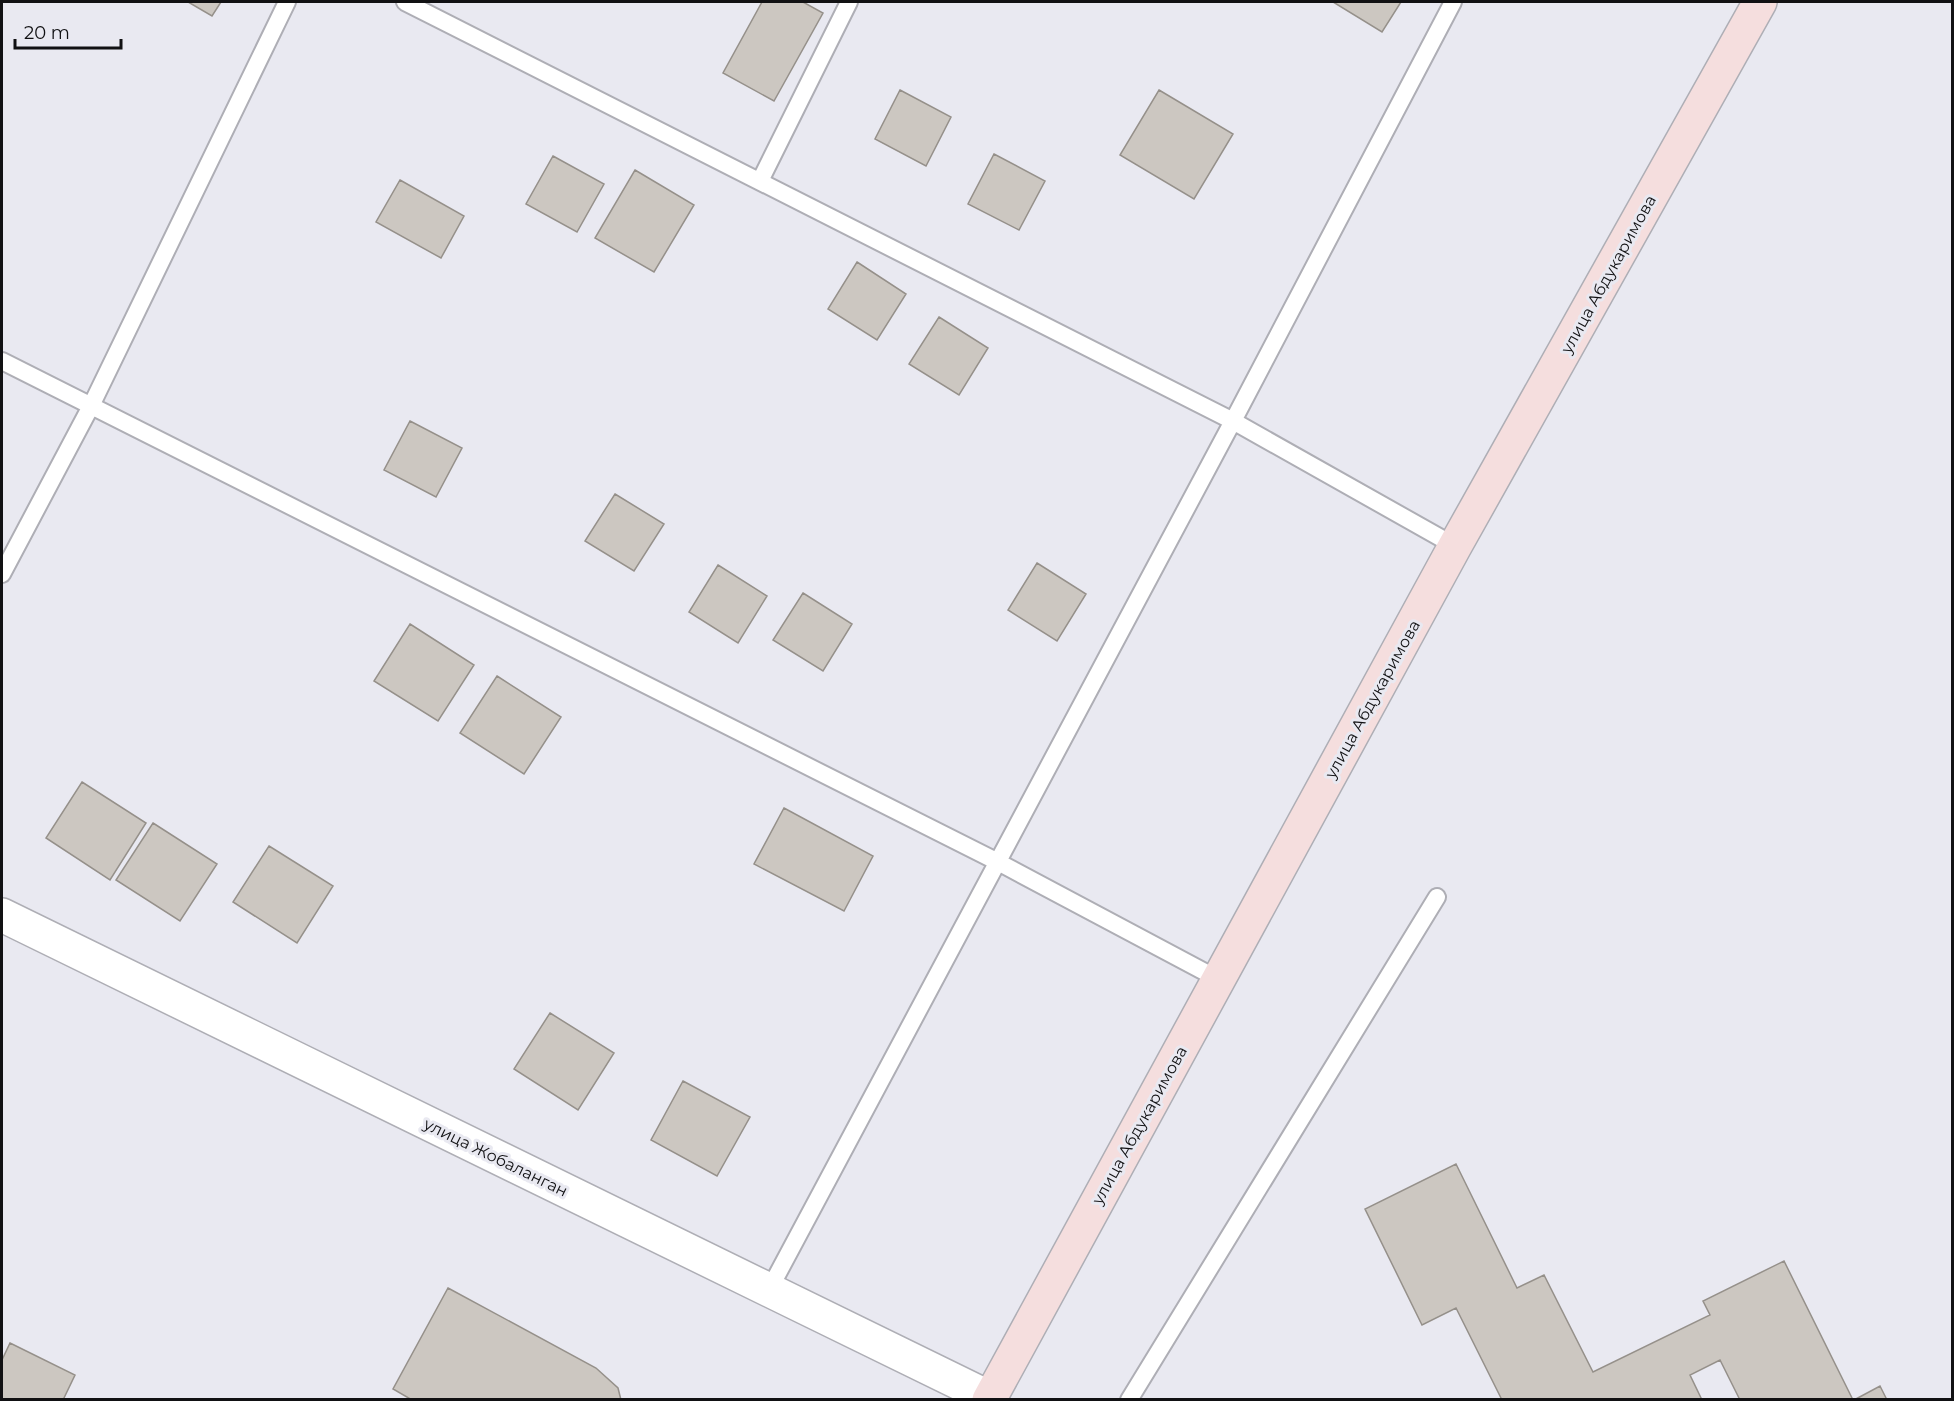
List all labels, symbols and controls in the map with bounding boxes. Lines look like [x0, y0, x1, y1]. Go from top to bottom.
scale bar [15, 12, 122, 50]
text: 20 m [24, 22, 70, 44]
street label: улица Абдукаримова [1556, 192, 1660, 358]
street label: улица Абдукаримова [1320, 617, 1424, 783]
street label: улица Абдукаримова [1087, 1043, 1191, 1209]
street label: улица Жобаланган [420, 1114, 571, 1201]

